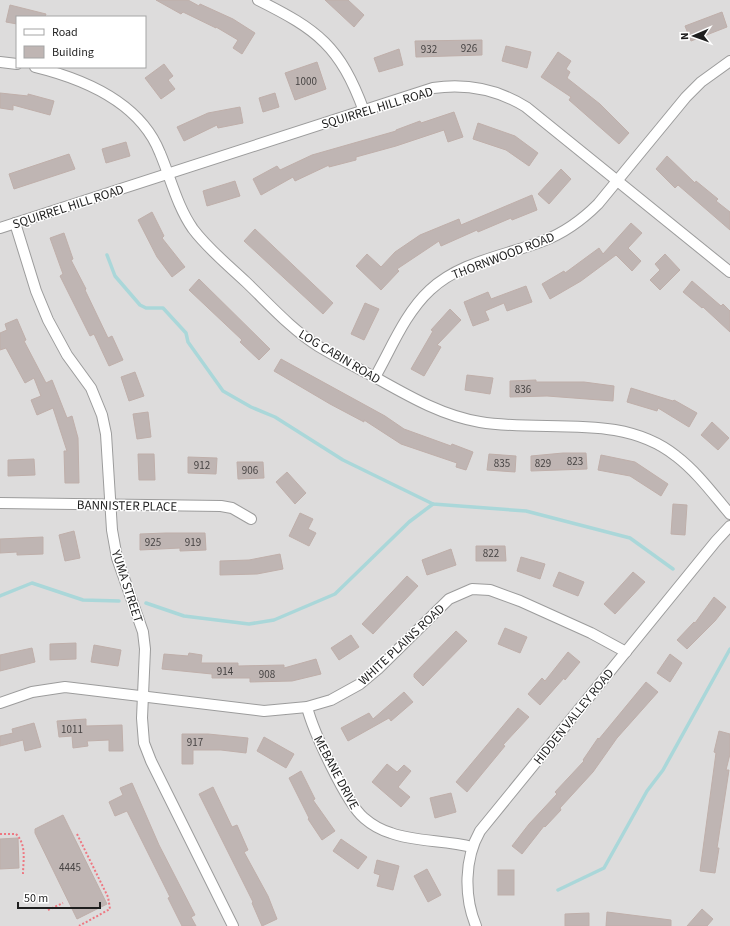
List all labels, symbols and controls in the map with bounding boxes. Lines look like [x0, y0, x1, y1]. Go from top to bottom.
legend [16, 16, 146, 68]
north arrow [674, 16, 714, 56]
text: Road [52, 24, 78, 41]
text: N [677, 32, 692, 40]
house number: 926 [461, 41, 478, 56]
house number: 932 [421, 42, 437, 57]
text: Building [52, 44, 94, 61]
house number: 1000 [295, 74, 317, 89]
street label: SQUIRREL HILL ROAD [319, 82, 435, 134]
street label: SQUIRREL HILL ROAD [10, 180, 126, 233]
street label: THORNWOOD ROAD [449, 228, 557, 284]
street label: LOG CABIN ROAD [295, 325, 384, 388]
house number: 836 [515, 382, 532, 397]
house number: 823 [567, 454, 583, 469]
house number: 835 [494, 456, 510, 471]
house number: 829 [535, 456, 551, 471]
house number: 912 [194, 458, 210, 473]
house number: 906 [242, 463, 259, 478]
street label: BANNISTER PLACE [77, 496, 177, 516]
house number: 925 [145, 535, 161, 550]
house number: 919 [185, 535, 201, 550]
house number: 822 [483, 546, 499, 561]
street label: YUMA STREET [107, 547, 147, 625]
street label: WHITE PLAINS ROAD [355, 600, 449, 689]
house number: 914 [217, 664, 234, 679]
street label: HIDDEN VALLEY ROAD [529, 665, 618, 768]
house number: 908 [259, 667, 276, 682]
house number: 1011 [61, 722, 83, 737]
street label: MEBANE DRIVE [309, 732, 363, 813]
house number: 917 [187, 735, 203, 750]
house number: 4445 [59, 860, 81, 875]
scale bar [18, 884, 100, 910]
text: 50 m [24, 890, 48, 907]

